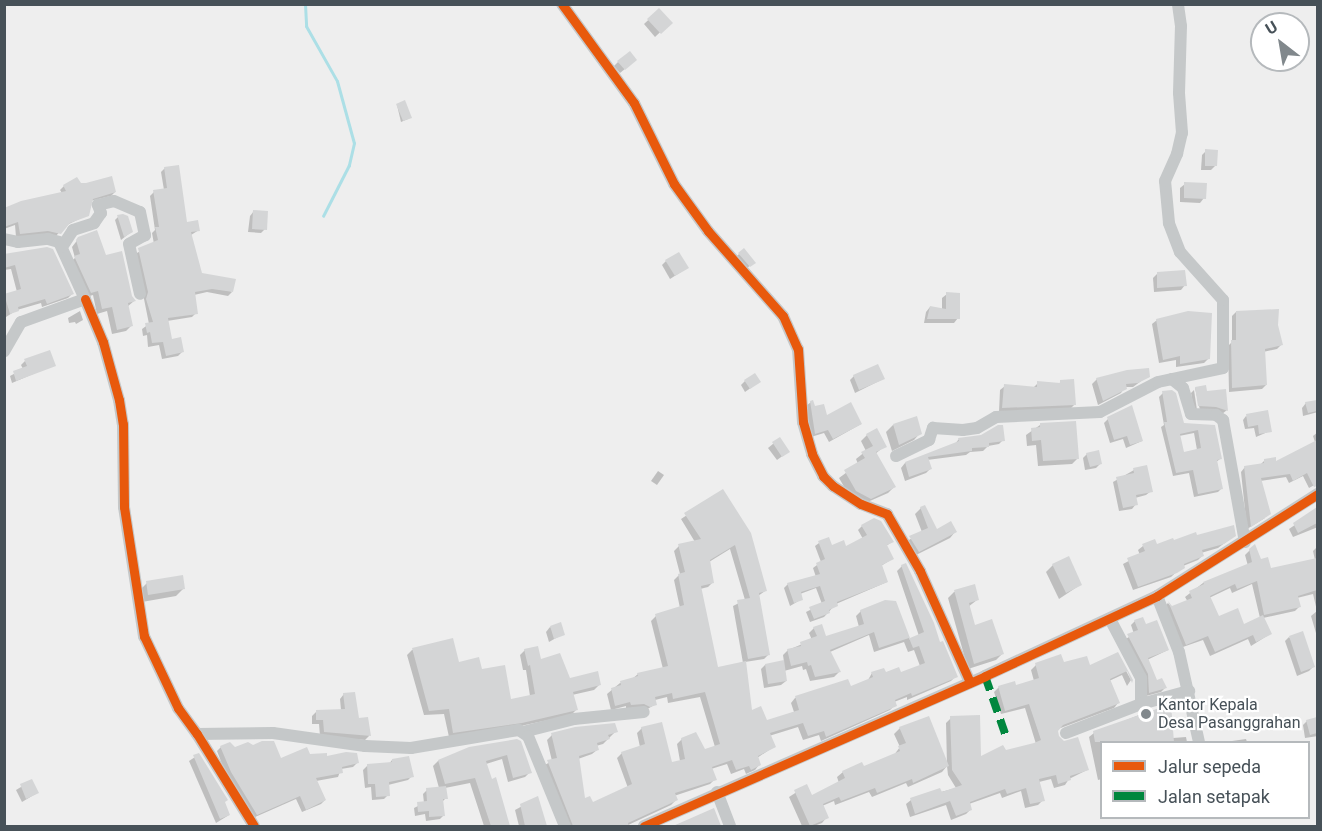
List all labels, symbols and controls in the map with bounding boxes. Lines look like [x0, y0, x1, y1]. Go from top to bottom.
north arrow [1250, 12, 1310, 72]
text: U [1262, 17, 1281, 39]
place label: Kantor Kepala Desa Pasanggrahan [1158, 695, 1301, 733]
marker: Kantor Kepala Desa Pasanggrahan [1139, 707, 1153, 721]
legend [1100, 741, 1310, 819]
text: Jalur sepeda [1158, 756, 1261, 777]
text: Jalan setapak [1158, 786, 1270, 807]

